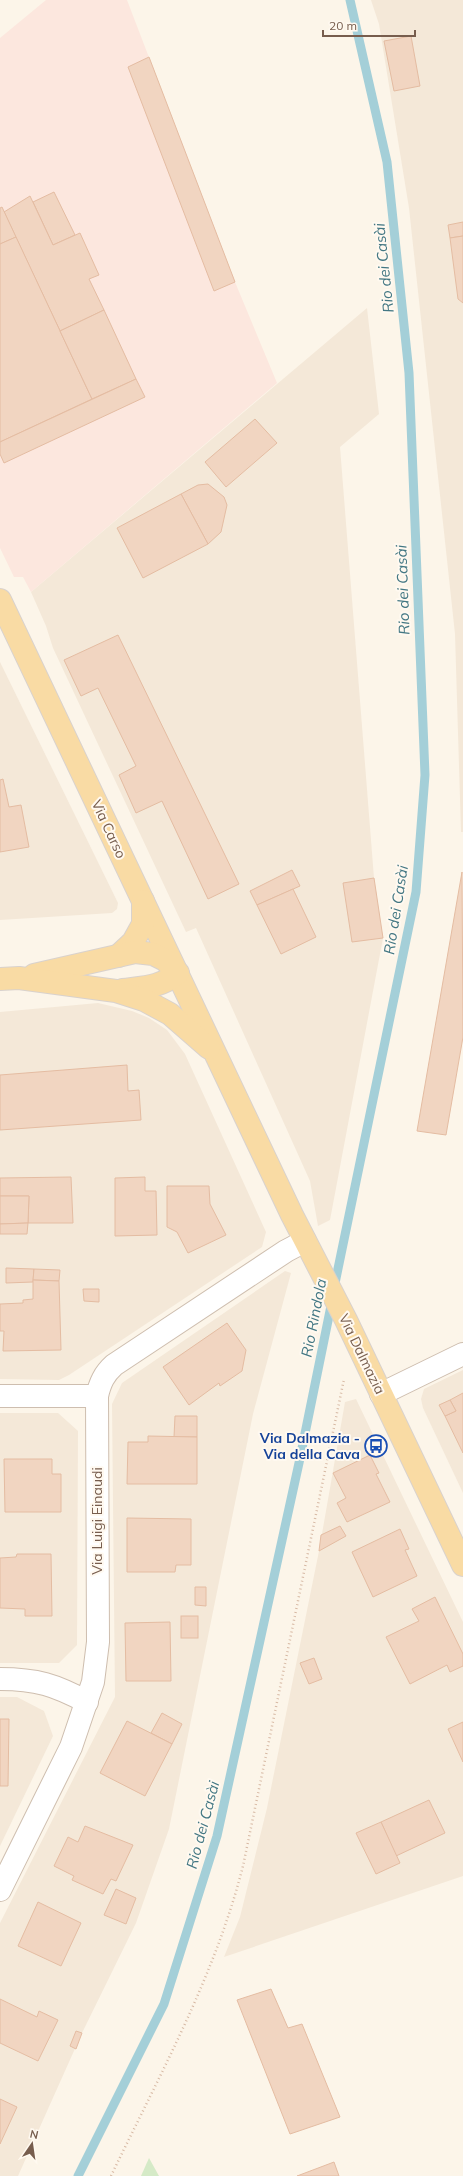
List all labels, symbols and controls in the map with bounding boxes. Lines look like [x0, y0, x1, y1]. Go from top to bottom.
scale bar [323, 12, 415, 38]
text: 20 m [329, 18, 357, 33]
water label: Rio dei Casài [369, 222, 398, 314]
water label: Rio dei Casài [391, 544, 414, 635]
street label: Via Carso [88, 797, 130, 861]
water label: Rio dei Casài [379, 864, 412, 956]
water label: Rio Rindola [297, 1277, 330, 1359]
street label: Via Dalmazia [335, 1311, 389, 1397]
place label: Via Dalmazia - Via della Cava [259, 1429, 360, 1463]
bus stop icon: Via Dalmazia - Via della Cava [363, 1433, 389, 1459]
street label: Via Luigi Einaudi [88, 1467, 106, 1575]
water label: Rio dei Casài [182, 1778, 223, 1871]
north arrow [12, 2124, 52, 2164]
text: N [29, 2127, 40, 2142]

